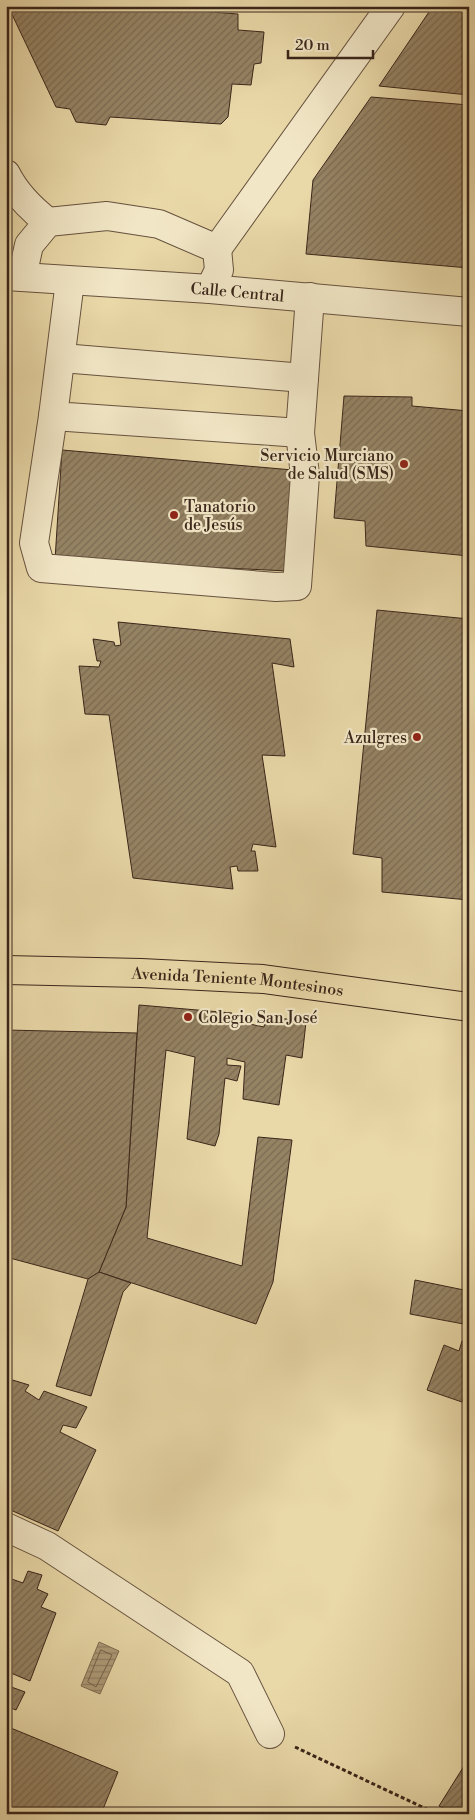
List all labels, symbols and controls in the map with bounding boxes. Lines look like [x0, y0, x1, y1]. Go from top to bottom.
scale bar [288, 28, 372, 60]
text: 20 m [295, 36, 330, 55]
street label: Calle Central [190, 279, 285, 307]
place label: Servicio Murciano de Salud (SMS) [260, 446, 394, 484]
marker: Servicio Murciano de Salud (SMS) [398, 458, 410, 470]
place label: Tanatorio de Jesús [184, 497, 256, 535]
marker: Tanatorio de Jesús [168, 509, 180, 521]
place label: Azulgres [343, 728, 407, 748]
marker: Azulgres [411, 731, 423, 743]
street label: Avenida Teniente Montesinos [130, 964, 345, 1001]
place label: Colegio San José [198, 1008, 318, 1028]
marker: Colegio San José [182, 1011, 194, 1023]

